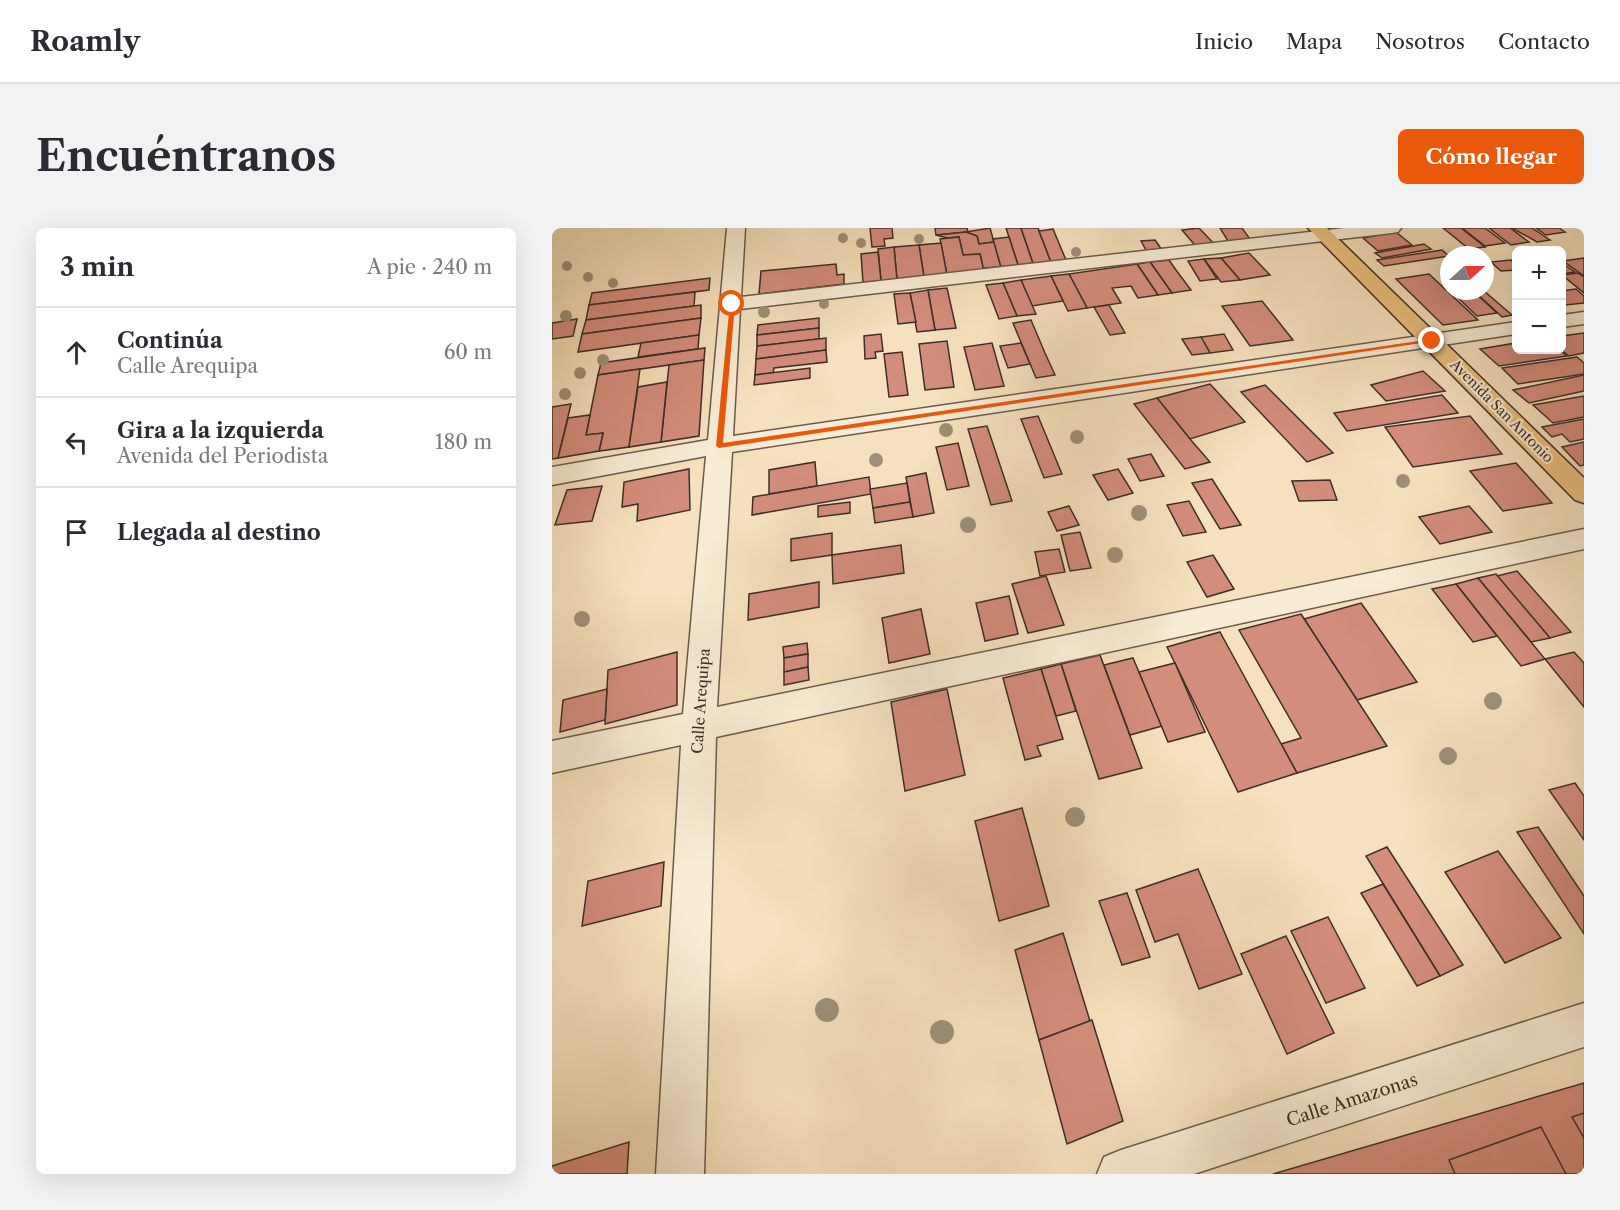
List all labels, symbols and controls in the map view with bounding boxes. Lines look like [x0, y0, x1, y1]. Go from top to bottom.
text: Roamly [30, 24, 140, 58]
text: Inicio [1195, 29, 1253, 54]
text: Mapa [1286, 29, 1342, 54]
text: Nosotros [1375, 29, 1465, 54]
text: Contacto [1498, 29, 1590, 54]
button: Cómo llegar [1398, 129, 1584, 184]
text: Encuéntranos [36, 130, 336, 182]
north arrow [1440, 246, 1494, 300]
map controls [1512, 246, 1566, 354]
button: + [1512, 246, 1566, 300]
text: 3 min [60, 251, 134, 283]
text: A pie · 240 m [367, 255, 492, 279]
route start [718, 290, 744, 316]
button: − [1512, 300, 1566, 354]
text: Continúa [117, 327, 223, 354]
route end [1418, 327, 1444, 353]
icon: ahead [60, 336, 93, 369]
text: 60 m [444, 340, 492, 364]
text: Calle Arequipa [117, 354, 258, 378]
street label: Avenida San Antonio [1446, 355, 1557, 466]
text: Gira a la izquierda [117, 417, 324, 444]
icon: left [60, 426, 93, 459]
text: 180 m [435, 430, 492, 454]
text: Avenida del Periodista [117, 444, 328, 468]
icon: arrive [60, 516, 93, 549]
text: Llegada al destino [117, 519, 321, 546]
street label: Calle Arequipa [687, 647, 714, 754]
street label: Calle Amazonas [1284, 1068, 1420, 1132]

